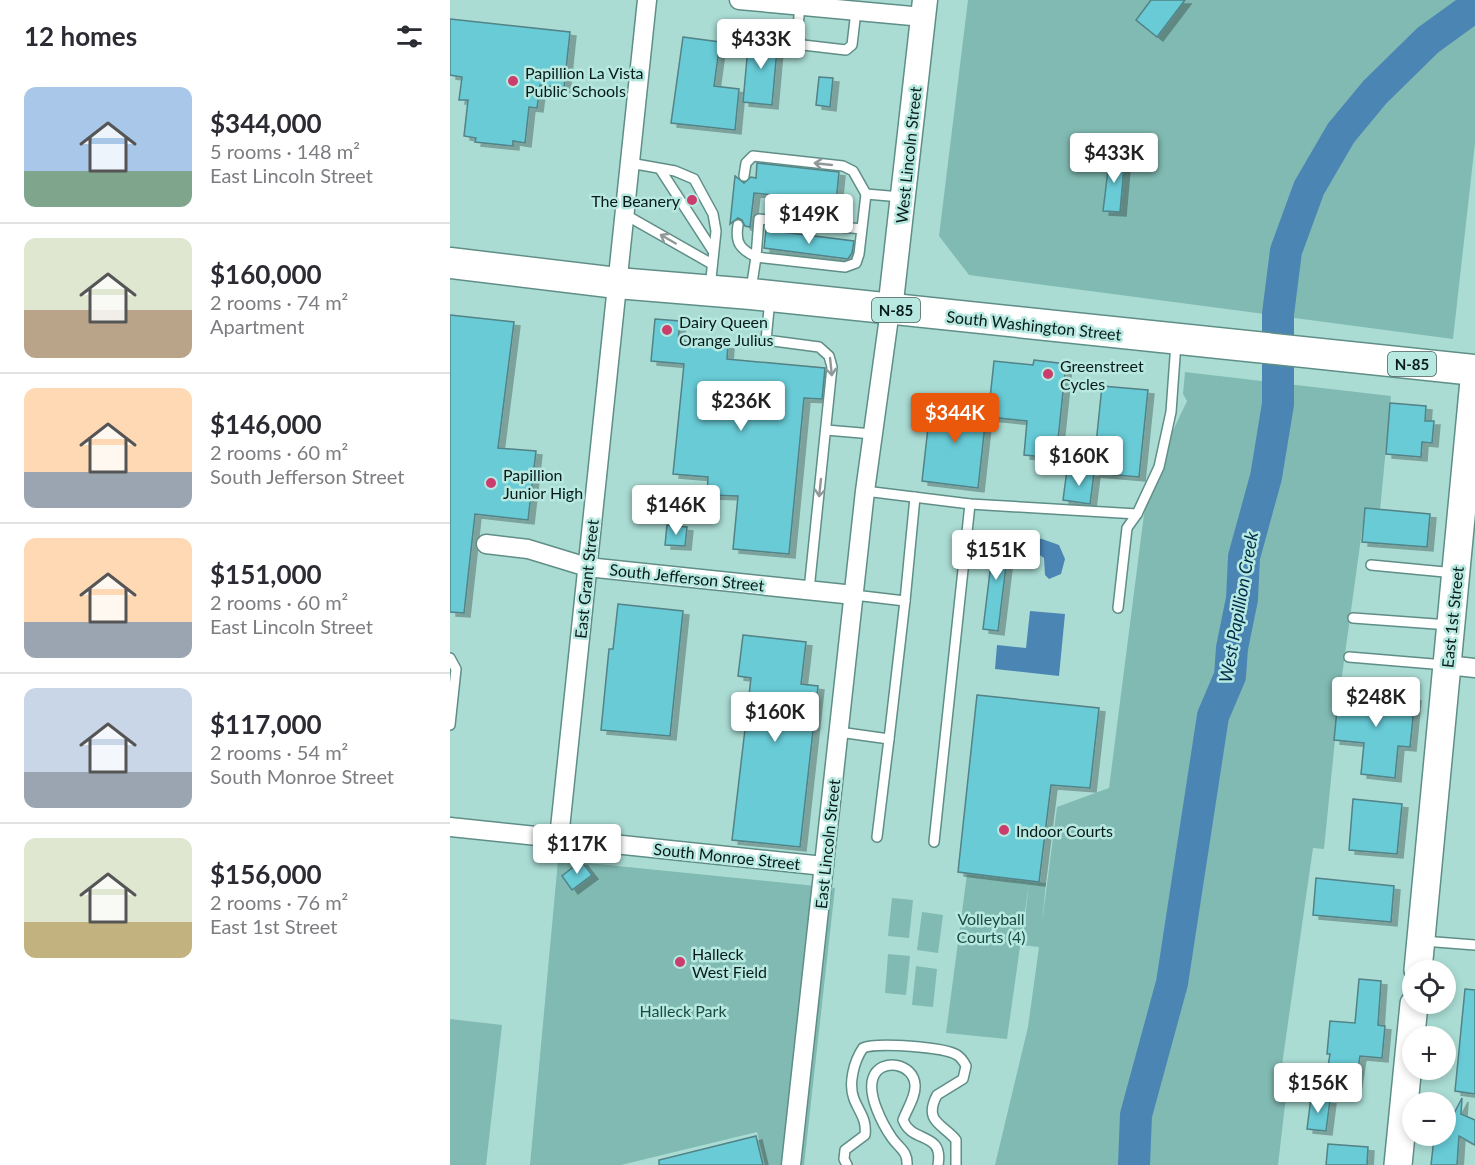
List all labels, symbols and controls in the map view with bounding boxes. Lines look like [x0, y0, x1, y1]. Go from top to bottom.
pin: $433K [719, 19, 803, 70]
text: 12 homes [24, 20, 137, 52]
icon: filters [393, 20, 426, 53]
text: $433K [731, 26, 791, 50]
place label: Papillion La Vista Public Schools [525, 63, 644, 100]
marker: Papillion La Vista Public Schools [506, 74, 520, 88]
street label: West Lincoln Street [891, 85, 925, 224]
text: $344,000 [210, 107, 322, 139]
icon: home [72, 111, 144, 183]
pin: $433K [1072, 133, 1156, 184]
text: 5 rooms · 148 m² [210, 139, 360, 163]
text: $433K [1084, 140, 1144, 164]
one-way arrow [813, 158, 833, 169]
text: East Lincoln Street [210, 163, 373, 187]
place label: The Beanery [591, 191, 681, 210]
marker: The Beanery [685, 193, 699, 207]
pin: $149K [767, 194, 851, 245]
text: $149K [779, 201, 839, 225]
one-way arrow [660, 233, 678, 244]
text: $160,000 [210, 258, 322, 290]
icon: home [72, 262, 144, 334]
text: 2 rooms · 74 m² [210, 290, 348, 314]
road number: N-85 [872, 298, 920, 322]
street label: South Washington Street [946, 306, 1123, 344]
place label: Dairy Queen Orange Julius [679, 312, 773, 349]
text: Apartment [210, 314, 304, 338]
marker: Dairy Queen Orange Julius [660, 323, 674, 337]
road number: N-85 [1388, 352, 1436, 376]
place label: Greenstreet Cycles [1060, 356, 1144, 393]
one-way arrow [826, 357, 837, 377]
marker: Greenstreet Cycles [1041, 367, 1055, 381]
pin: $236K [699, 381, 783, 432]
text: $236K [711, 388, 771, 412]
pin: $344K [913, 393, 997, 444]
text: $344K [925, 400, 985, 424]
text: $146,000 [210, 408, 322, 440]
icon: home [72, 412, 144, 484]
pin: $160K [1037, 436, 1121, 487]
text: 2 rooms · 60 m² [210, 440, 348, 464]
text: $160K [1049, 443, 1109, 467]
text: South Jefferson Street [210, 464, 404, 488]
place label: Papillion Junior High [503, 465, 583, 502]
marker: Papillion Junior High [484, 476, 498, 490]
one-way arrow [814, 478, 825, 498]
pin: $146K [634, 485, 718, 536]
text: $146K [646, 492, 706, 516]
street label: East Grant Street [570, 518, 602, 640]
water label: West Papillion Creek [1214, 529, 1262, 684]
pin: $151K [954, 530, 1038, 581]
text: $151K [966, 537, 1026, 561]
text: $151,000 [210, 558, 322, 590]
street label: South Jefferson Street [609, 559, 766, 595]
icon: home [72, 562, 144, 634]
street label: East 1st Street [1437, 565, 1467, 669]
text: 2 rooms · 60 m² [210, 590, 348, 614]
text: East Lincoln Street [210, 614, 373, 638]
pin: $248K [1334, 677, 1418, 728]
text: $248K [1346, 684, 1406, 708]
pin: $160K [733, 692, 817, 743]
text: $160K [745, 699, 805, 723]
text: $117,000 [210, 708, 322, 740]
icon: home [72, 712, 144, 784]
text: 2 rooms · 54 m² [210, 740, 348, 764]
text: South Monroe Street [210, 764, 394, 788]
street label: East Lincoln Street [811, 778, 843, 910]
place label: Indoor Courts [1016, 821, 1113, 840]
marker: Indoor Courts [997, 823, 1011, 837]
pin: $117K [535, 824, 619, 875]
text: $117K [547, 831, 607, 855]
street label: South Monroe Street [653, 839, 801, 873]
text: $156,000 [210, 858, 322, 890]
icon: home [72, 862, 144, 934]
text: 2 rooms · 76 m² [210, 890, 348, 914]
park label: Volleyball Courts (4) [957, 909, 1025, 946]
text: East 1st Street [210, 914, 338, 938]
place label: Halleck West Field [692, 944, 767, 981]
marker: Halleck West Field [673, 955, 687, 969]
map controls [1402, 960, 1456, 1146]
button: locate [1402, 960, 1456, 1014]
park label: Halleck Park [639, 1001, 727, 1020]
button: + [1402, 1026, 1456, 1080]
pin: $156K [1276, 1063, 1360, 1114]
text: $156K [1288, 1070, 1348, 1094]
button: − [1402, 1092, 1456, 1146]

